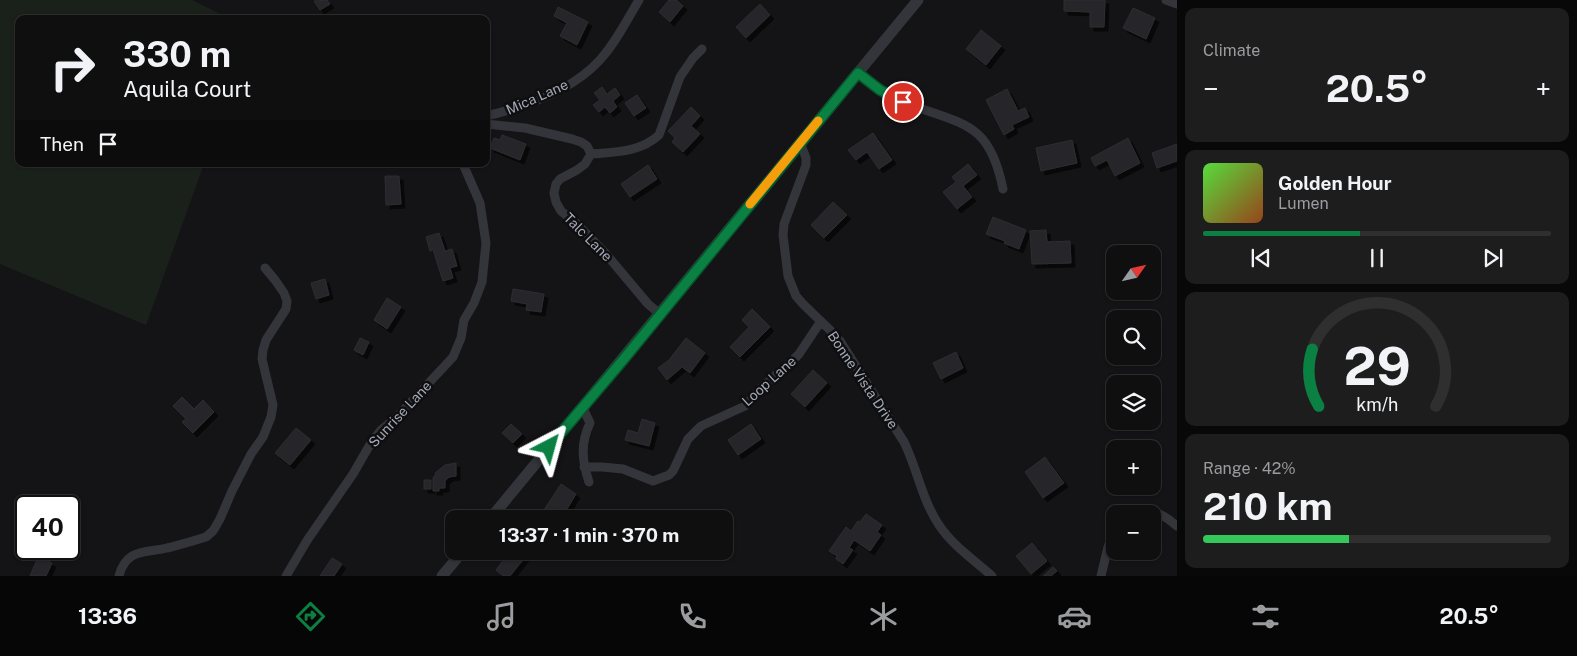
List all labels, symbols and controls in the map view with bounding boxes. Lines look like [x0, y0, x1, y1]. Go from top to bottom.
text: 330 m [123, 34, 231, 75]
icon: right [40, 35, 105, 100]
text: Climate [1203, 41, 1260, 60]
text: 20.5° [1326, 66, 1428, 111]
text: − [1203, 72, 1219, 105]
text: + [1535, 72, 1551, 105]
text: Aquila Court [123, 76, 251, 102]
street label: Mica Lane [504, 76, 571, 118]
pin [882, 81, 924, 123]
icon: arrive [889, 88, 917, 116]
icon: arrive [94, 130, 122, 158]
text: Then [40, 133, 84, 155]
text: Golden Hour [1278, 172, 1392, 194]
text: Lumen [1278, 194, 1329, 213]
street label: Talc Lane [561, 210, 615, 264]
icon: previous [1247, 244, 1275, 272]
icon: pause [1363, 244, 1391, 272]
icon: next [1479, 244, 1507, 272]
north arrow [1106, 245, 1161, 300]
map controls [1106, 245, 1161, 560]
button: search [1106, 310, 1161, 365]
street label: Bonne Vista Drive [824, 328, 902, 432]
text: 29 [1343, 336, 1411, 397]
street label: Loop Lane [739, 353, 799, 409]
button: layers [1106, 375, 1161, 430]
street label: Sunrise Lane [365, 378, 435, 450]
text: km/h [1356, 394, 1398, 415]
position arrow [522, 420, 574, 472]
button: + [1106, 440, 1161, 495]
text: Range · 42% [1203, 459, 1296, 478]
text: 210 km [1203, 484, 1333, 529]
speed limit sign: 40 [15, 495, 80, 560]
button: − [1106, 505, 1161, 560]
text: 13:37 · 1 min · 370 m [499, 524, 679, 546]
icon: directions [293, 599, 328, 634]
icon: music [484, 599, 519, 634]
icon: phone [675, 599, 710, 634]
icon: climate [866, 599, 901, 634]
icon: car [1057, 599, 1092, 634]
icon: filters [1248, 599, 1283, 634]
text: 13:36 [78, 603, 137, 629]
text: 20.5° [1440, 603, 1499, 629]

